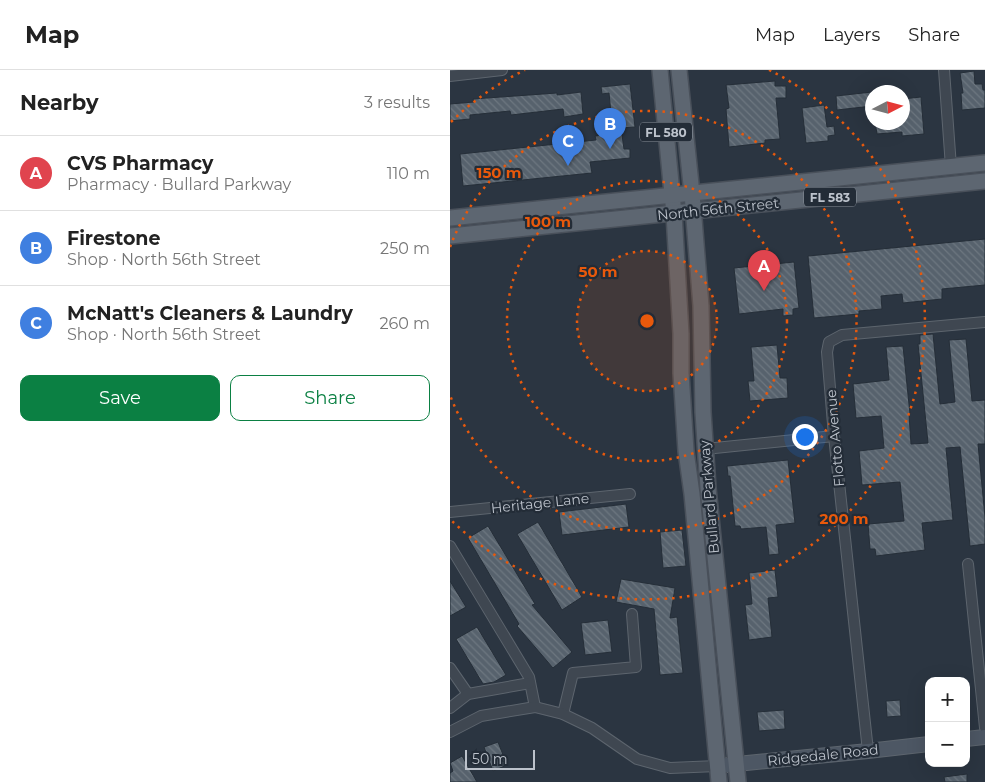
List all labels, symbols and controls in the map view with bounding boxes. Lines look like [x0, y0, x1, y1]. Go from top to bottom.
text: Map [25, 20, 79, 49]
text: Map [755, 24, 795, 46]
text: Layers [823, 24, 880, 46]
text: Share [908, 24, 960, 46]
north arrow [865, 85, 910, 130]
text: Nearby [20, 90, 99, 115]
text: 3 results [364, 93, 430, 112]
pin: B [594, 108, 626, 149]
road number: FL 580 [640, 122, 692, 142]
pin: C [552, 125, 584, 166]
text: CVS Pharmacy [67, 152, 213, 175]
text: 150 m [477, 163, 521, 182]
text: A [30, 164, 42, 183]
text: 110 m [387, 164, 430, 183]
text: Pharmacy · Bullard Parkway [67, 175, 291, 194]
road number: FL 583 [804, 188, 856, 206]
street label: North 56th Street [656, 194, 780, 224]
text: 100 m [525, 212, 571, 231]
text: Firestone [67, 227, 161, 250]
text: B [30, 239, 42, 258]
text: 250 m [380, 239, 430, 258]
text: Shop · North 56th Street [67, 250, 261, 269]
pin: A [748, 250, 780, 291]
text: 50 m [578, 262, 618, 281]
text: McNatt's Cleaners & Laundry [67, 302, 353, 325]
centre of rings [638, 312, 656, 330]
text: C [30, 314, 42, 333]
text: 260 m [379, 314, 430, 333]
text: Shop · North 56th Street [67, 325, 261, 344]
button: Save [20, 375, 220, 421]
button: Share [230, 375, 430, 421]
street label: Flotto Avenue [822, 389, 848, 487]
your location [792, 424, 818, 450]
street label: Bullard Parkway [695, 439, 723, 554]
street label: Heritage Lane [490, 489, 590, 517]
text: 200 m [819, 509, 869, 528]
map controls [925, 677, 970, 767]
button: + [925, 677, 970, 722]
button: − [925, 722, 970, 767]
street label: Ridgedale Road [767, 740, 879, 770]
scale bar [465, 747, 535, 770]
text: 50 m [472, 750, 508, 768]

